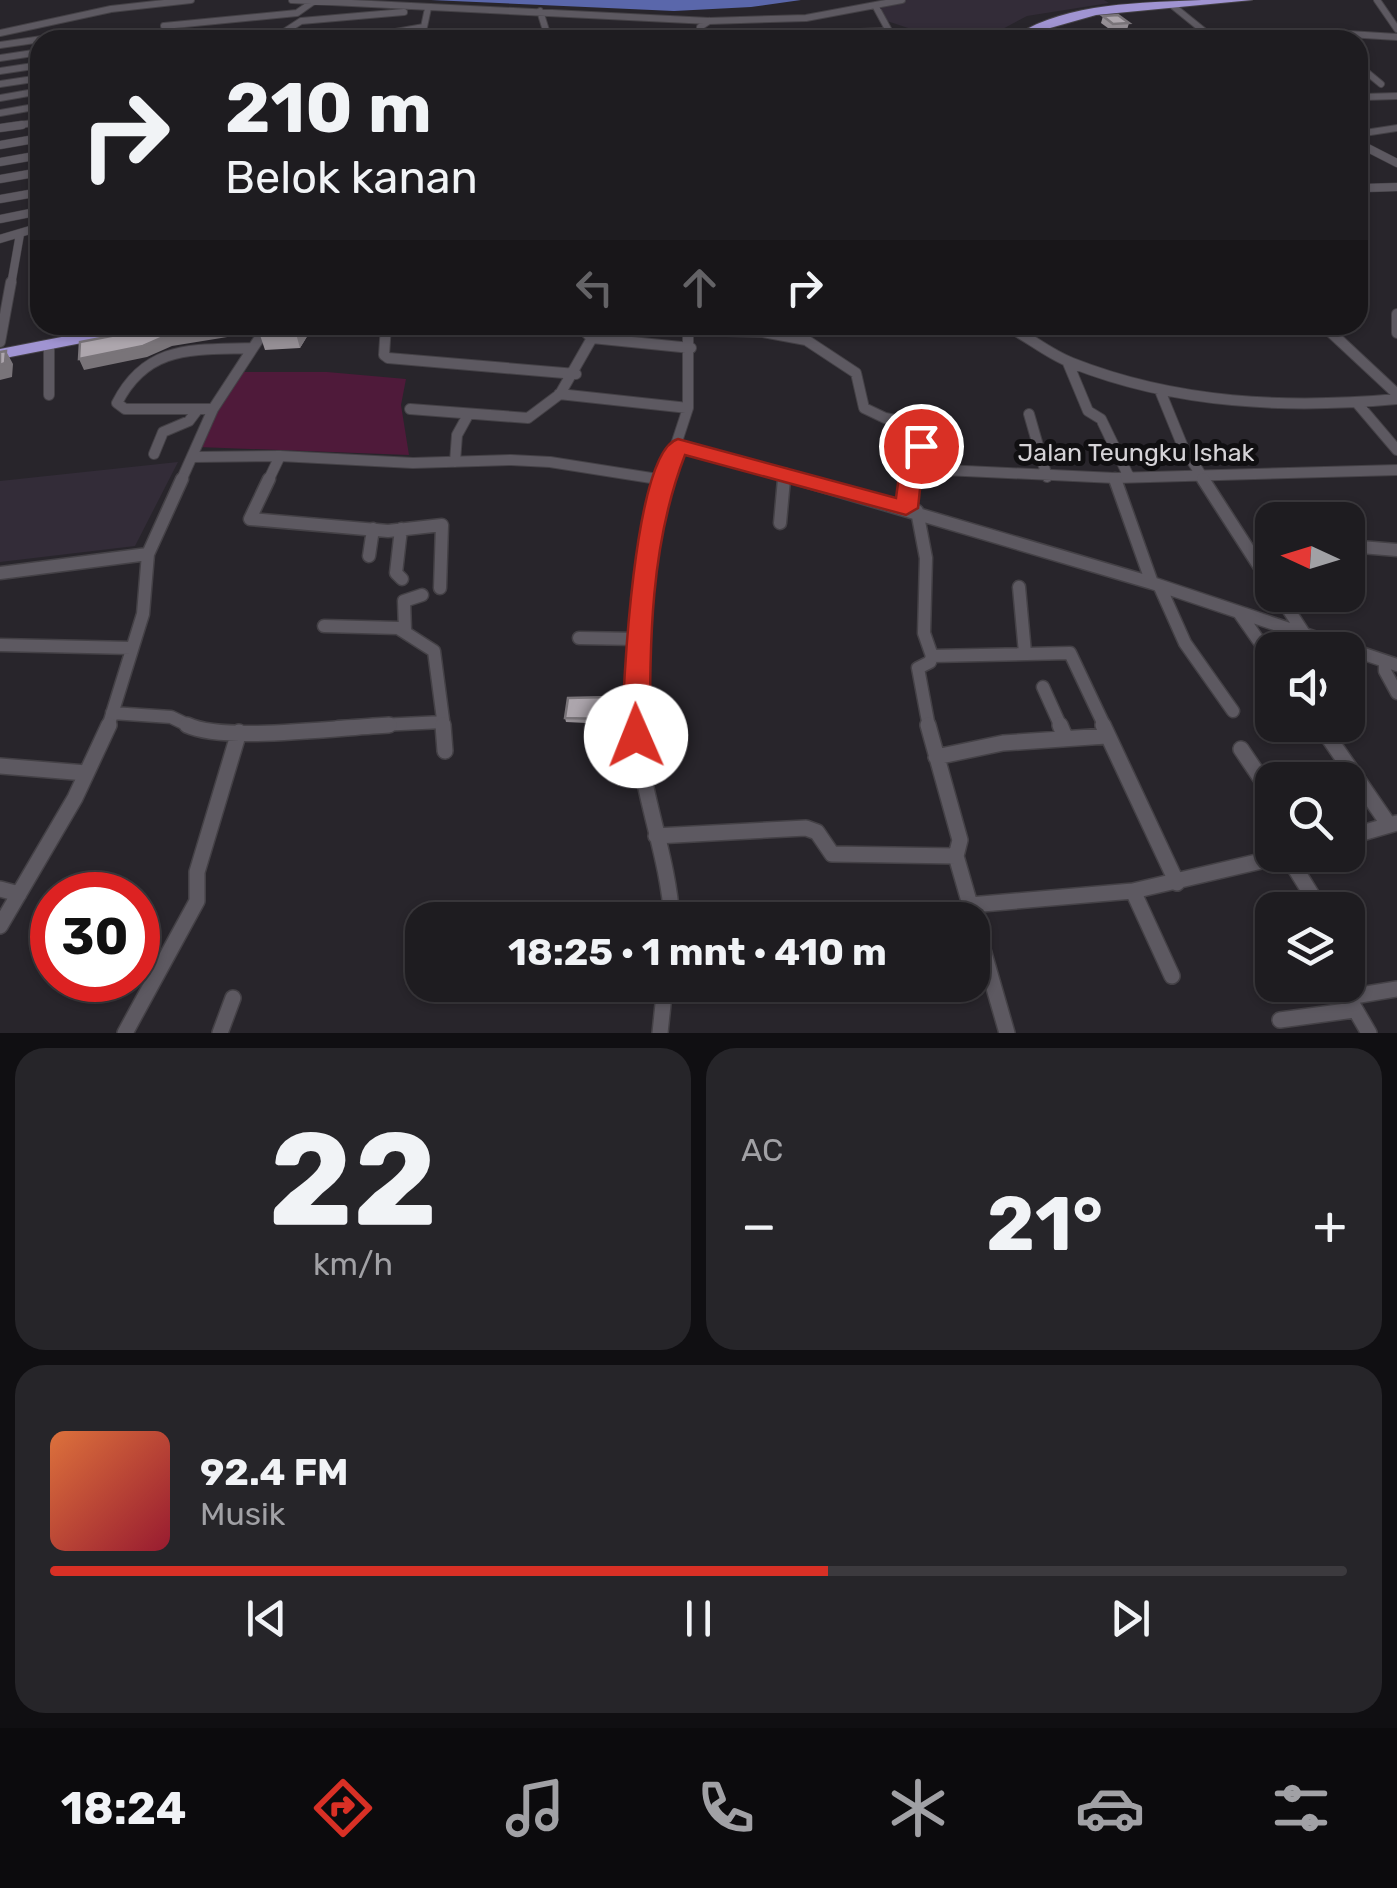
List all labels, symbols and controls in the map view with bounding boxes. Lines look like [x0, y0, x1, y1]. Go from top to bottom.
text: 210 m [225, 67, 432, 150]
icon: right [60, 70, 190, 200]
text: Belok kanan [225, 151, 478, 204]
icon: left [567, 260, 622, 315]
icon: ahead [672, 260, 727, 315]
icon: right [777, 260, 832, 315]
pin [879, 404, 964, 489]
icon: arrive [894, 419, 949, 474]
street label: Jalan Teungku Ishak [1018, 438, 1255, 467]
north arrow [1255, 502, 1365, 612]
map controls [1255, 502, 1365, 1002]
button: sound [1255, 632, 1365, 742]
position arrow [584, 684, 688, 788]
button: search [1255, 762, 1365, 872]
speed limit sign: 30 [30, 872, 160, 1002]
button: layers [1255, 892, 1365, 1002]
text: 18:25 · 1 mnt · 410 m [508, 929, 887, 975]
text: 22 [268, 1102, 438, 1257]
text: AC [741, 1131, 783, 1169]
text: 21° [986, 1180, 1103, 1269]
text: − [741, 1193, 777, 1258]
text: + [1313, 1193, 1347, 1258]
text: km/h [313, 1245, 393, 1283]
text: 92.4 FM [200, 1449, 349, 1495]
text: Musik [200, 1495, 285, 1533]
icon: previous [239, 1591, 294, 1646]
icon: pause [671, 1591, 726, 1646]
icon: next [1103, 1591, 1158, 1646]
icon: directions [308, 1773, 378, 1843]
icon: music [500, 1773, 570, 1843]
icon: phone [691, 1773, 761, 1843]
icon: climate [883, 1773, 953, 1843]
icon: car [1075, 1773, 1145, 1843]
icon: filters [1266, 1773, 1336, 1843]
text: 18:24 [61, 1782, 187, 1835]

